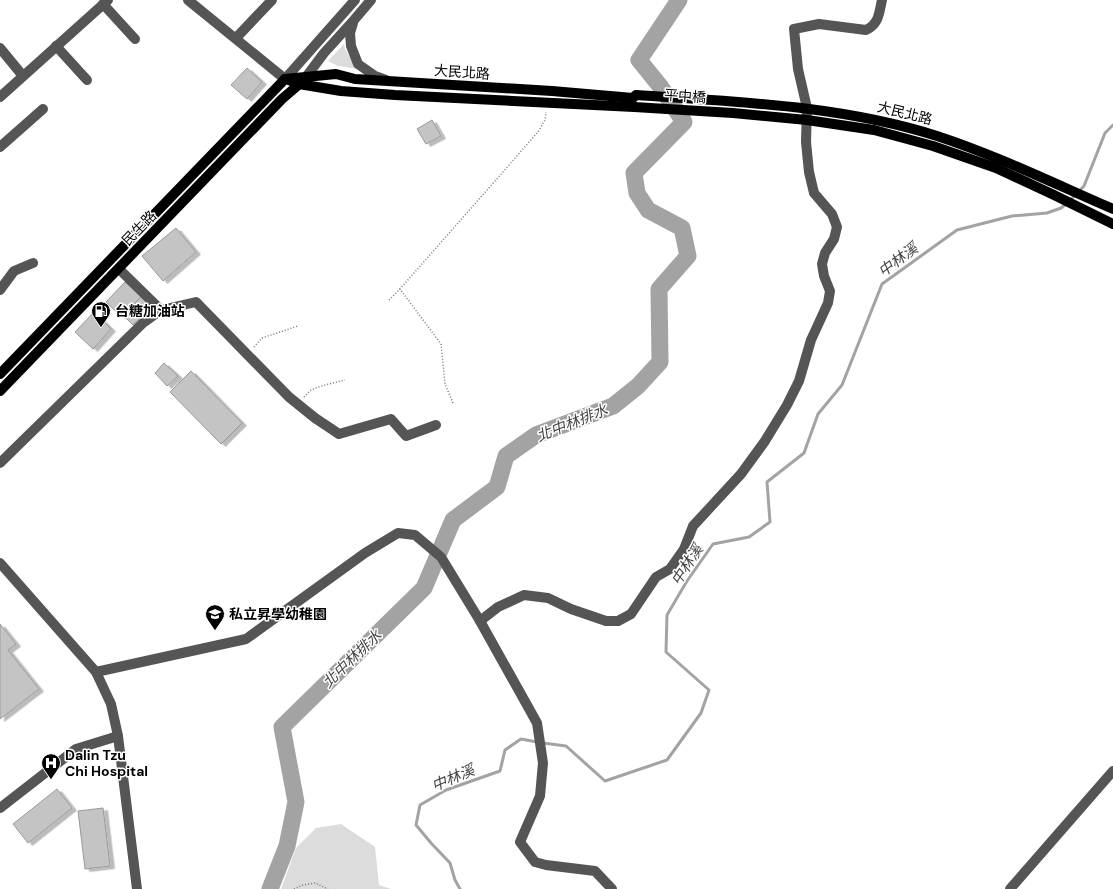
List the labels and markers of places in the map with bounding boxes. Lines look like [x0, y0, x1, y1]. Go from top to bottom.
fuel station icon: 台糖加油站 [90, 300, 112, 328]
place label: 台糖加油站 [115, 302, 185, 320]
school or university icon: 私立昇學幼稚園 [204, 603, 226, 631]
place label: 私立昇學幼稚園 [229, 605, 327, 623]
place label: Dalin Tzu Chi Hospital [65, 746, 148, 780]
hospital icon: Dalin Tzu Chi Hospital [40, 752, 62, 780]

